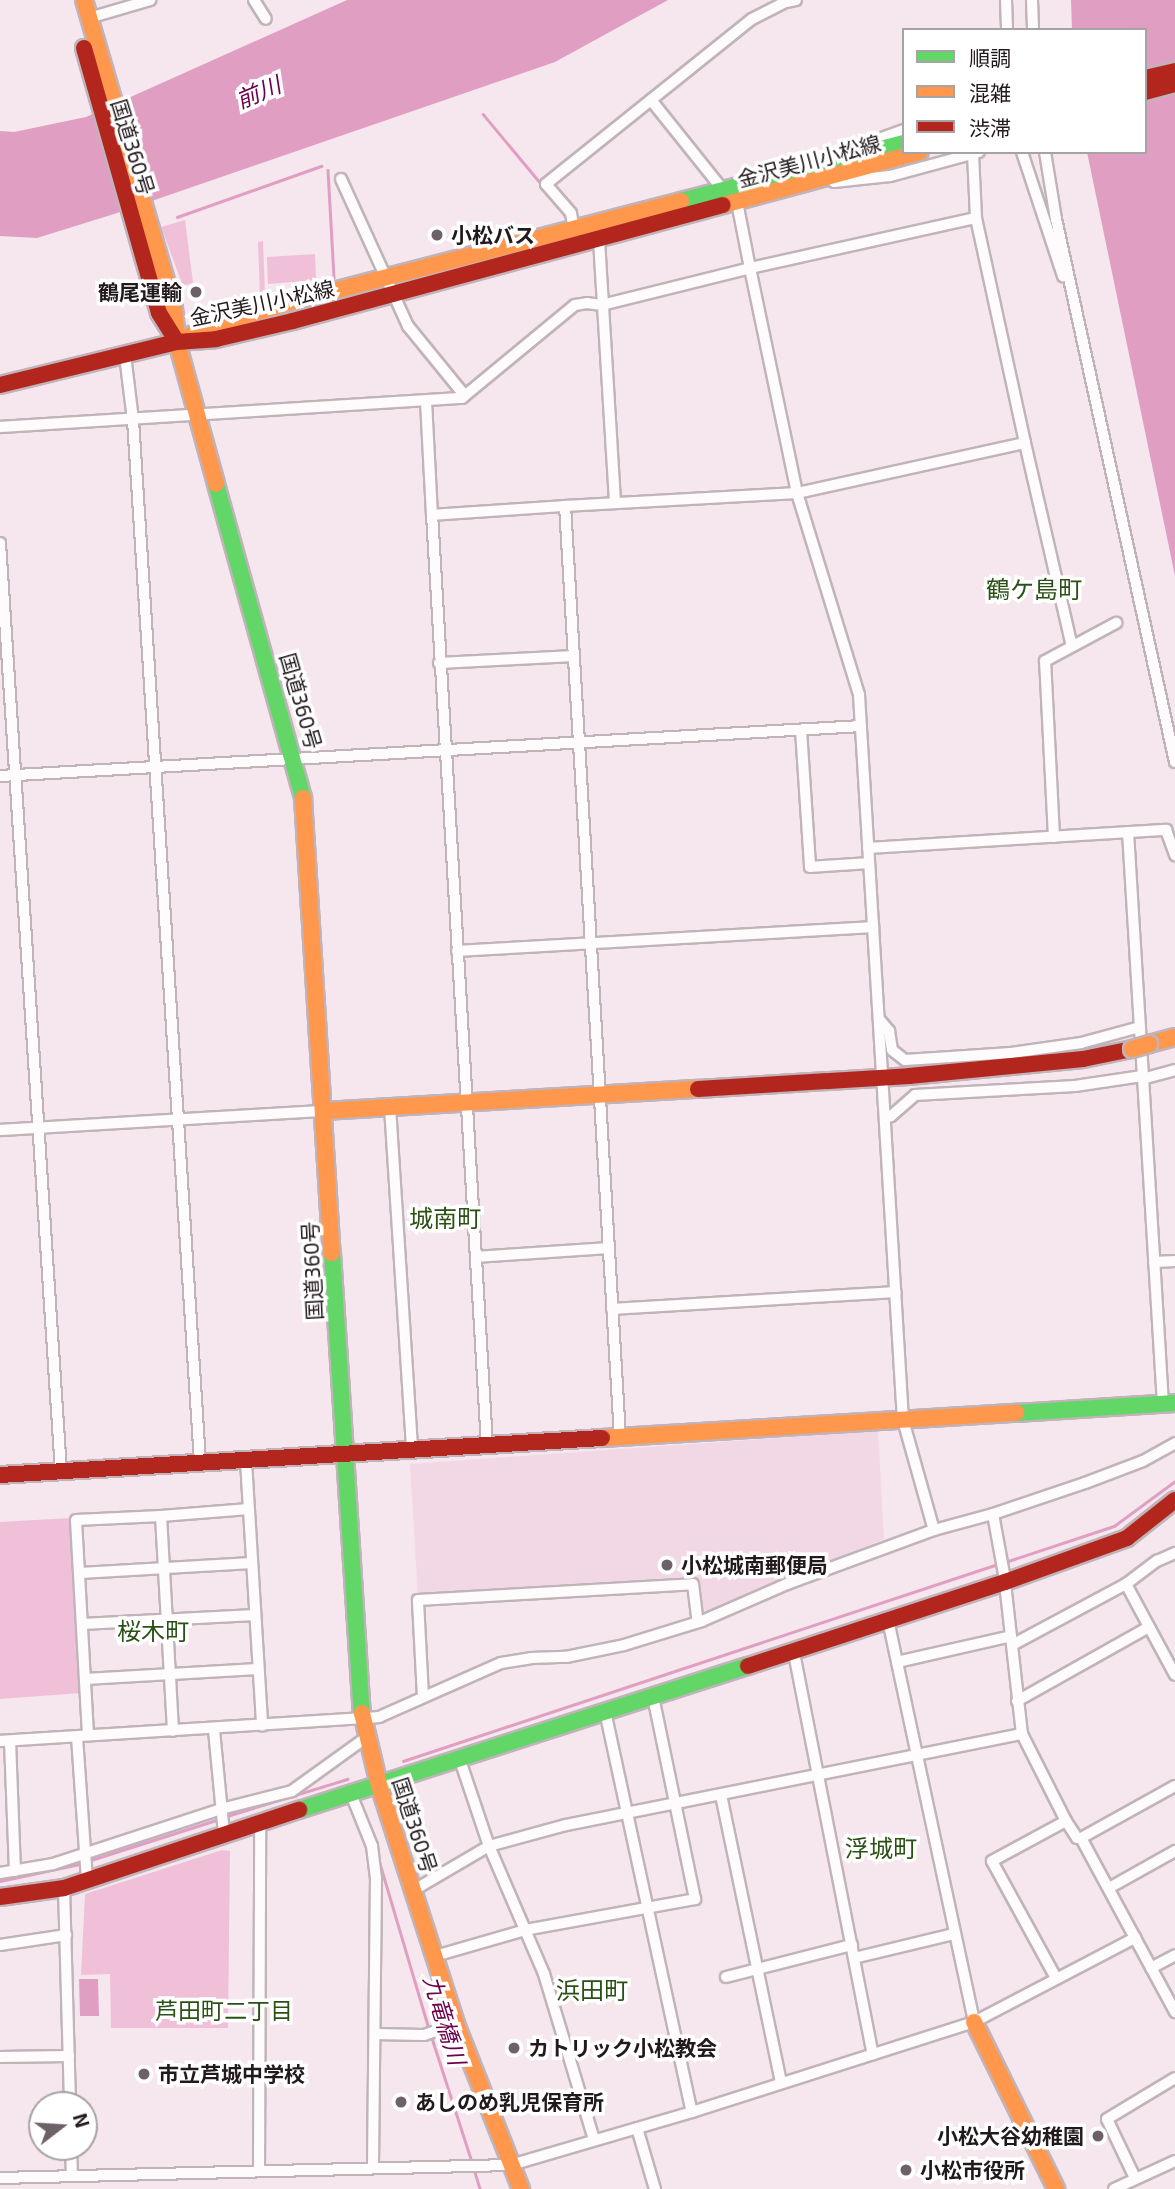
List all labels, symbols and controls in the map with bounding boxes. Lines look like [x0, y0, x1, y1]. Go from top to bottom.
legend [902, 28, 1147, 154]
text: 順調 [969, 45, 1011, 70]
water label: 前川 [231, 70, 285, 114]
text: 混雑 [969, 80, 1011, 105]
street label: 国道360号 [106, 96, 160, 198]
text: 渋滞 [969, 115, 1011, 140]
street label: 金沢美川小松線 [735, 130, 883, 192]
place label: 小松バス [451, 222, 535, 248]
marker: 小松バス [429, 227, 445, 243]
street label: 金沢美川小松線 [187, 275, 337, 331]
place label: 鶴尾運輸 [98, 279, 182, 305]
marker: 鶴尾運輸 [188, 284, 204, 300]
district label: 鶴ケ島町 [986, 575, 1082, 603]
street label: 国道360号 [275, 650, 327, 752]
district label: 城南町 [409, 1204, 481, 1232]
street label: 国道360号 [297, 1221, 327, 1321]
place label: 小松城南郵便局 [681, 1552, 828, 1578]
marker: 小松城南郵便局 [659, 1557, 675, 1573]
district label: 桜木町 [117, 1617, 189, 1645]
street label: 国道360号 [388, 1774, 442, 1876]
district label: 浮城町 [845, 1834, 917, 1862]
water label: 九竜橋川 [418, 1972, 472, 2068]
district label: 浜田町 [556, 1976, 628, 2004]
district label: 芦田町二丁目 [155, 1996, 293, 2024]
place label: カトリック小松教会 [528, 2035, 717, 2061]
marker: カトリック小松教会 [506, 2040, 522, 2056]
place label: 市立芦城中学校 [158, 2061, 305, 2087]
marker: 市立芦城中学校 [136, 2066, 152, 2082]
place label: あしのめ乳児保育所 [415, 2089, 604, 2115]
north arrow [28, 2091, 98, 2161]
marker: あしのめ乳児保育所 [393, 2094, 409, 2110]
text: N [69, 2110, 95, 2130]
place label: 小松大谷幼稚園 [937, 2123, 1084, 2149]
marker: 小松大谷幼稚園 [1090, 2128, 1106, 2144]
place label: 小松市役所 [920, 2157, 1025, 2183]
marker: 小松市役所 [898, 2162, 914, 2178]

